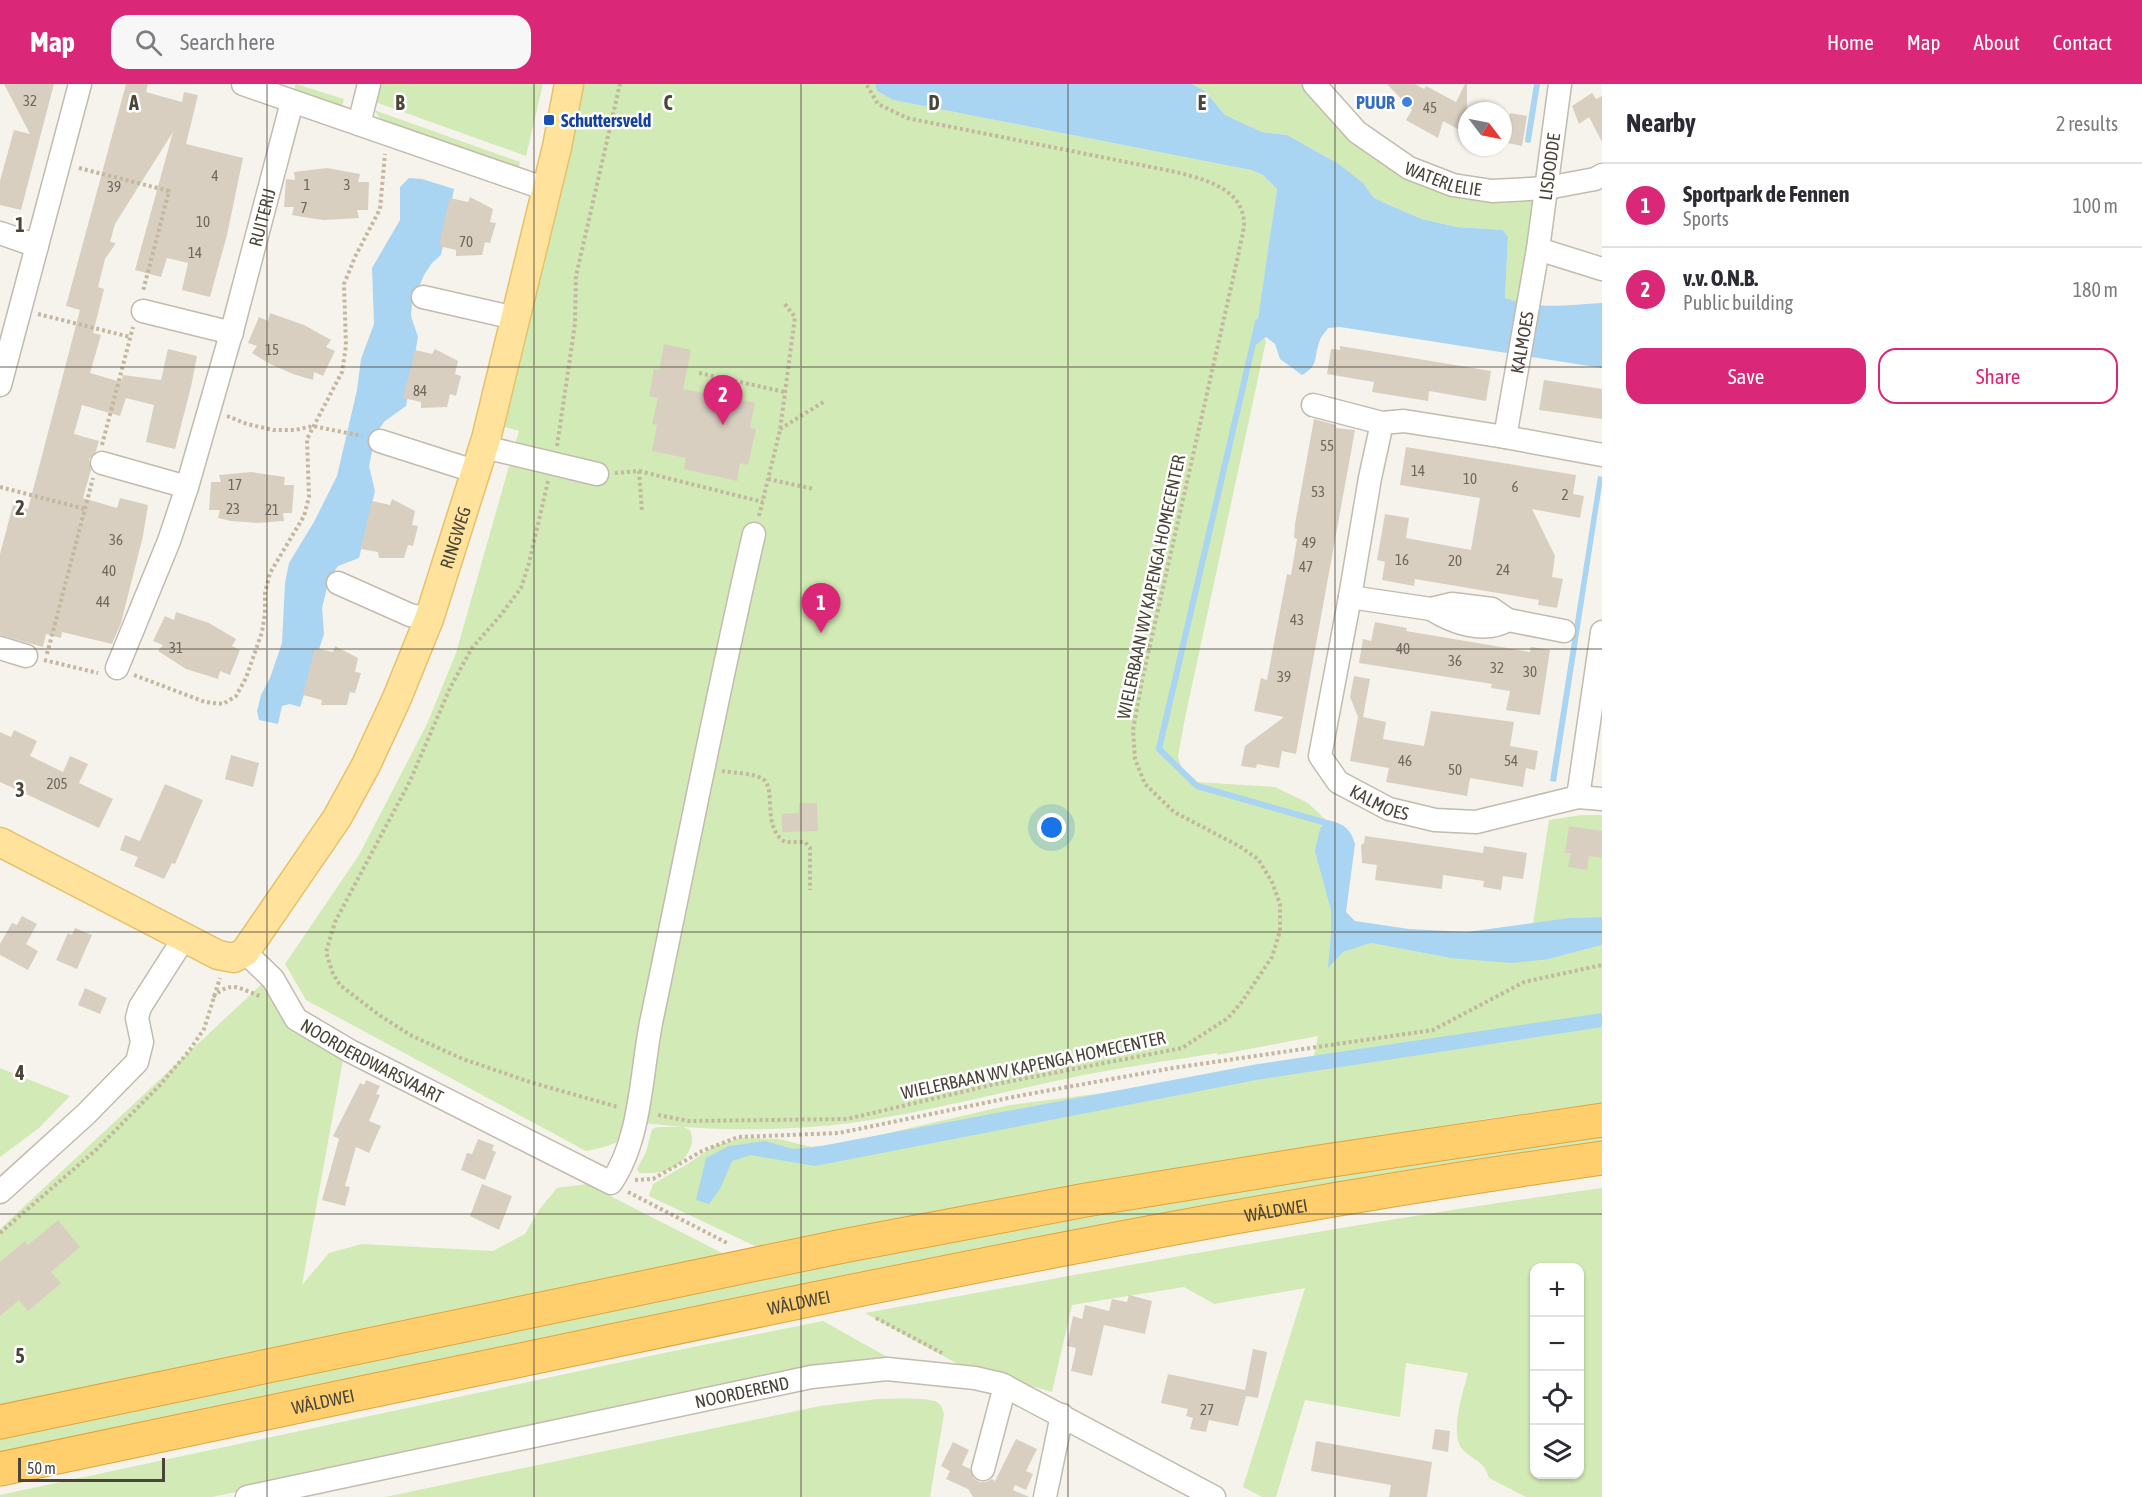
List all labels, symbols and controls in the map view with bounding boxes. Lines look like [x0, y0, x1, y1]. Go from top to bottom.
search box [111, 15, 531, 69]
text: Map [30, 26, 75, 58]
icon: search [132, 26, 165, 59]
text: Search here [180, 29, 275, 55]
text: Home [1827, 30, 1874, 54]
text: Map [1907, 30, 1941, 54]
text: About [1974, 30, 2020, 54]
text: Contact [2053, 30, 2112, 54]
text: A [128, 91, 139, 114]
text: B [395, 91, 405, 114]
text: C [664, 91, 673, 114]
text: D [928, 91, 940, 114]
text: E [1198, 91, 1207, 114]
house number: 32 [23, 92, 37, 109]
place label: PUUR [1356, 92, 1395, 113]
marker: PUUR [1400, 95, 1414, 109]
house number: 45 [1423, 99, 1437, 116]
north arrow [1458, 102, 1512, 156]
text: Nearby [1626, 108, 1696, 138]
place label: Schuttersveld [561, 110, 651, 131]
text: 2 results [2056, 112, 2118, 135]
marker: Schuttersveld [542, 113, 556, 127]
street label: LISDODDE [1534, 131, 1564, 201]
street label: WATERLELIE [1402, 157, 1483, 200]
house number: 4 [211, 167, 219, 184]
house number: 1 [303, 176, 311, 193]
house number: 3 [343, 176, 351, 193]
house number: 39 [107, 178, 121, 195]
text: Sportpark de Fennen [1683, 181, 1849, 207]
street label: RUITERIJ [244, 186, 279, 249]
text: 1 [1641, 194, 1650, 217]
text: 100 m [2073, 194, 2118, 217]
house number: 7 [300, 199, 308, 216]
text: Sports [1683, 207, 1729, 230]
text: 1 [15, 213, 25, 236]
house number: 10 [196, 213, 210, 230]
house number: 70 [459, 233, 473, 250]
house number: 14 [188, 244, 202, 261]
text: v.v. O.N.B. [1683, 265, 1758, 291]
text: 2 [1641, 278, 1650, 301]
text: 180 m [2073, 278, 2118, 301]
text: Public building [1683, 291, 1793, 314]
street label: KALMOES [1506, 309, 1537, 375]
house number: 15 [265, 341, 279, 358]
button: Save [1626, 348, 1866, 404]
button: Share [1878, 348, 2118, 404]
pin: 2 [704, 376, 742, 425]
house number: 84 [413, 382, 427, 399]
house number: 55 [1320, 437, 1334, 454]
street label: WIELERBAAN WV KAPENGA HOMECENTER [1113, 453, 1189, 721]
house number: 14 [1411, 462, 1425, 479]
house number: 10 [1463, 470, 1477, 487]
house number: 17 [228, 476, 242, 493]
house number: 6 [1511, 478, 1519, 495]
house number: 53 [1311, 483, 1325, 500]
house number: 2 [1561, 486, 1569, 503]
text: 2 [15, 496, 25, 519]
house number: 23 [226, 500, 240, 517]
house number: 21 [265, 501, 279, 518]
street label: RINGWEG [435, 504, 475, 571]
house number: 36 [109, 531, 123, 548]
house number: 49 [1302, 534, 1316, 551]
house number: 16 [1395, 551, 1409, 568]
house number: 20 [1448, 552, 1462, 569]
house number: 47 [1299, 558, 1313, 575]
house number: 24 [1496, 561, 1510, 578]
house number: 40 [102, 562, 116, 579]
pin: 1 [802, 584, 840, 633]
house number: 44 [96, 593, 110, 610]
house number: 43 [1290, 611, 1304, 628]
house number: 31 [169, 639, 183, 656]
house number: 40 [1396, 640, 1410, 657]
house number: 36 [1448, 652, 1462, 669]
house number: 32 [1490, 659, 1504, 676]
house number: 30 [1523, 663, 1537, 680]
house number: 39 [1277, 668, 1291, 685]
house number: 46 [1398, 752, 1412, 769]
house number: 54 [1504, 752, 1518, 769]
house number: 50 [1448, 761, 1462, 778]
house number: 205 [46, 775, 68, 792]
text: 3 [15, 778, 25, 801]
street label: KALMOES [1347, 780, 1411, 824]
your location [1037, 813, 1066, 842]
street label: NOORDERDWARSVAART [297, 1014, 447, 1107]
street label: WIELERBAAN WV KAPENGA HOMECENTER [899, 1027, 1167, 1103]
text: 4 [14, 1061, 25, 1084]
street label: WÂLDWEI [1243, 1194, 1309, 1226]
map controls [1530, 1263, 1584, 1479]
button: + [1530, 1263, 1584, 1317]
street label: WÂLDWEI [765, 1285, 832, 1319]
button: − [1530, 1317, 1584, 1371]
text: 5 [15, 1344, 25, 1367]
street label: NOORDEREND [693, 1371, 791, 1412]
button: locate [1530, 1371, 1584, 1425]
street label: WÂLDWEI [290, 1384, 356, 1418]
house number: 27 [1200, 1401, 1214, 1418]
button: layers [1530, 1425, 1584, 1479]
scale bar [18, 1455, 165, 1482]
text: 50 m [27, 1459, 56, 1477]

